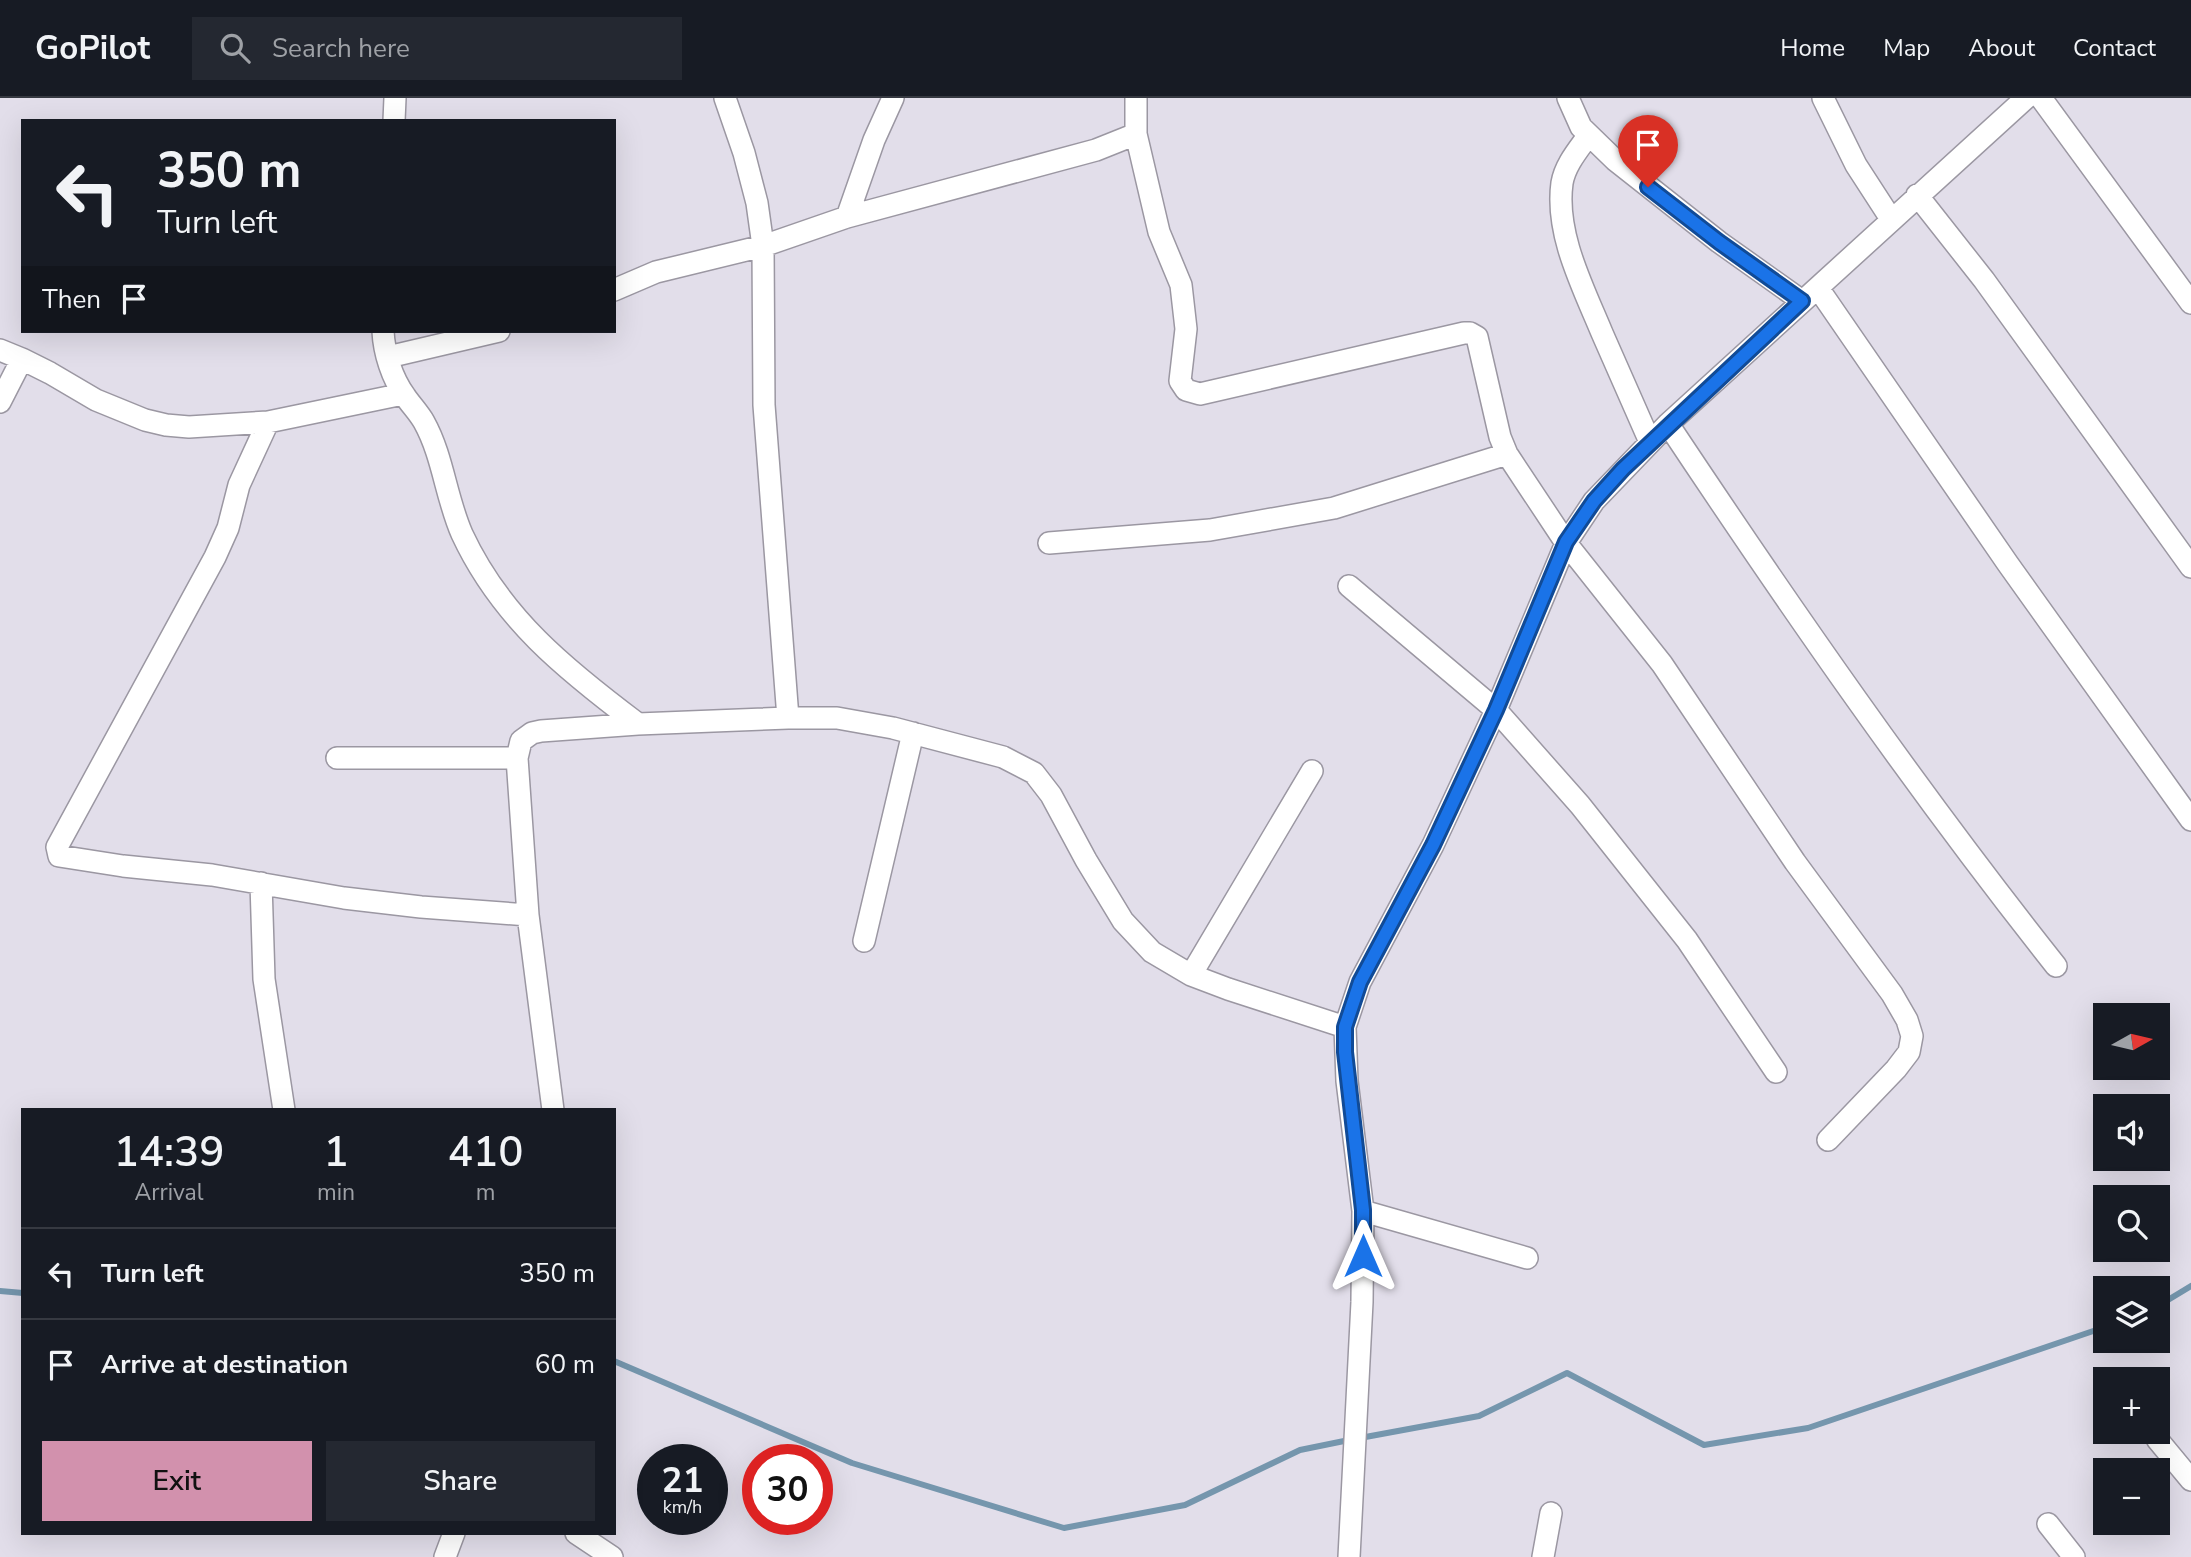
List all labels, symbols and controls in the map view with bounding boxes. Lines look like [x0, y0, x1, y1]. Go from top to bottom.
search box [192, 17, 682, 80]
text: GoPilot [35, 26, 150, 71]
icon: search [216, 29, 254, 67]
text: Search here [272, 31, 410, 66]
text: Home [1780, 32, 1845, 64]
text: Map [1883, 32, 1930, 64]
text: About [1968, 32, 2035, 64]
text: Contact [2073, 32, 2156, 64]
pin [1618, 115, 1678, 187]
icon: arrive [1629, 126, 1667, 164]
text: 350 m [157, 137, 301, 204]
icon: left [42, 147, 133, 238]
text: Turn left [157, 201, 277, 244]
icon: arrive [115, 280, 153, 318]
text: Then [42, 282, 101, 317]
north arrow [2093, 1003, 2170, 1080]
map controls [2093, 1003, 2170, 1535]
button: sound [2093, 1094, 2170, 1171]
text: 14:39 [114, 1124, 224, 1181]
text: 1 [323, 1124, 349, 1181]
text: 410 [448, 1124, 523, 1181]
text: Arrival [134, 1177, 204, 1208]
text: min [317, 1177, 355, 1208]
text: m [476, 1177, 495, 1208]
button: search [2093, 1185, 2170, 1262]
position arrow [1326, 1219, 1400, 1293]
icon: left [42, 1255, 80, 1293]
text: Turn left [101, 1256, 204, 1291]
text: 350 m [519, 1256, 595, 1291]
button: layers [2093, 1276, 2170, 1353]
icon: arrive [42, 1346, 80, 1384]
text: Arrive at destination [101, 1347, 348, 1382]
text: 60 m [535, 1347, 595, 1382]
button: + [2093, 1367, 2170, 1444]
button: Exit [42, 1441, 312, 1521]
button: Share [326, 1441, 595, 1521]
speed limit sign: 30 [742, 1444, 833, 1535]
text: 21 [661, 1457, 704, 1504]
button: − [2093, 1458, 2170, 1535]
text: km/h [663, 1495, 702, 1519]

